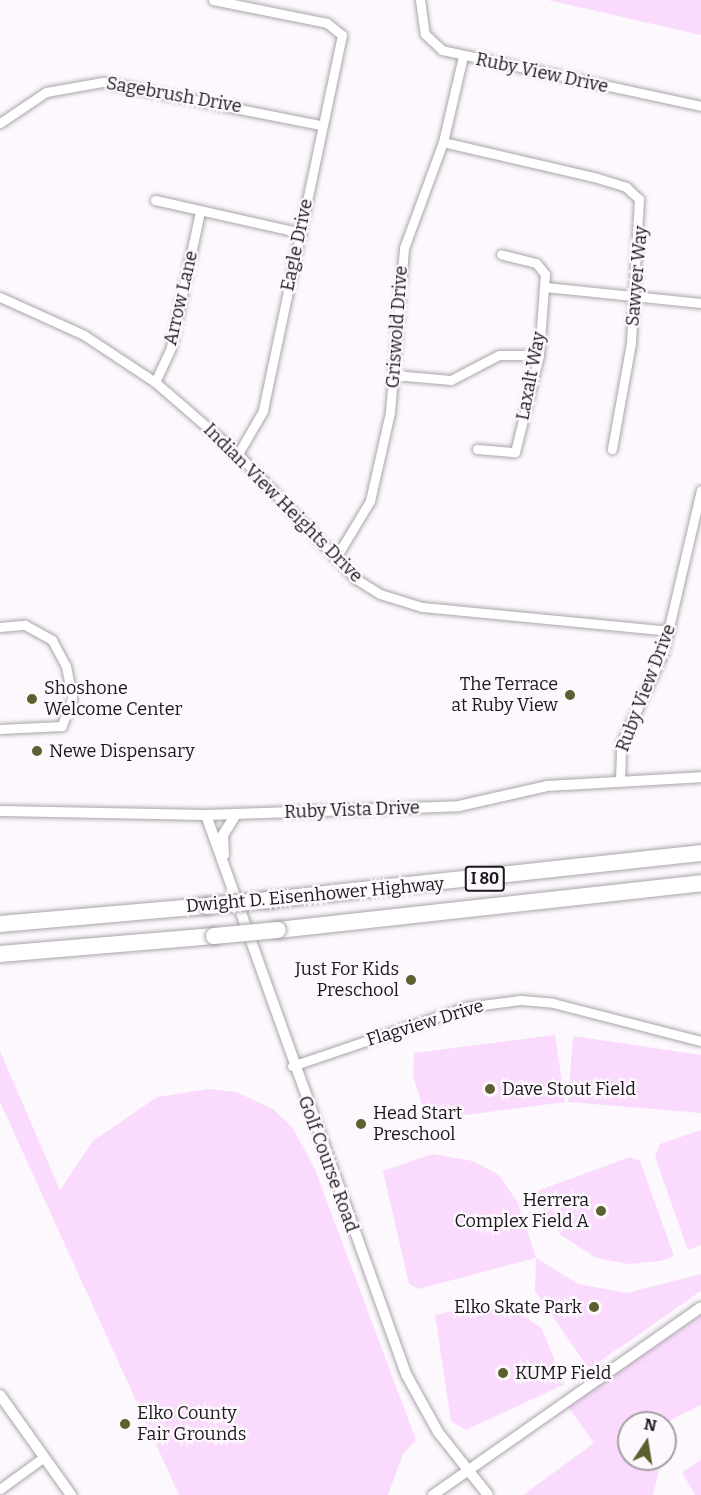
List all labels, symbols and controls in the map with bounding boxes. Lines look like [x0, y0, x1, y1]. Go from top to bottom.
street label: Ruby View Drive [474, 48, 610, 98]
street label: Sagebrush Drive [105, 72, 243, 118]
street label: Eagle Drive [277, 197, 317, 293]
street label: Sawyer Way [622, 225, 652, 327]
street label: Arrow Lane [160, 249, 202, 347]
street label: Griswold Drive [382, 265, 412, 389]
street label: Laxalt Way [512, 330, 550, 422]
street label: Indian View Heights Drive [199, 419, 367, 587]
street label: Ruby View Drive [612, 621, 680, 755]
place label: The Terrace at Ruby View [451, 674, 558, 716]
place label: Shoshone Welcome Center [44, 678, 182, 720]
marker: The Terrace at Ruby View [563, 688, 577, 702]
marker: Shoshone Welcome Center [25, 692, 39, 706]
place label: Newe Dispensary [49, 740, 195, 762]
marker: Newe Dispensary [30, 744, 44, 758]
street label: Ruby Vista Drive [284, 797, 420, 823]
road number: I 80 [464, 866, 506, 892]
street label: Dwight D. Eisenhower Highway [185, 873, 445, 917]
place label: Just For Kids Preschool [295, 959, 399, 1002]
marker: Just For Kids Preschool [404, 973, 418, 987]
street label: Flagview Drive [364, 995, 486, 1051]
place label: Dave Stout Field [502, 1078, 636, 1100]
marker: Dave Stout Field [483, 1082, 497, 1096]
street label: Golf Course Road [293, 1093, 363, 1235]
place label: Head Start Preschool [373, 1103, 462, 1146]
marker: Head Start Preschool [354, 1117, 368, 1131]
place label: Herrera Complex Field A [454, 1190, 589, 1232]
marker: Herrera Complex Field A [594, 1204, 608, 1218]
place label: Elko Skate Park [454, 1296, 582, 1318]
marker: Elko Skate Park [587, 1300, 601, 1314]
place label: KUMP Field [515, 1362, 611, 1384]
marker: KUMP Field [496, 1366, 510, 1380]
place label: Elko County Fair Grounds [137, 1403, 246, 1446]
north arrow [617, 1411, 677, 1471]
text: N [642, 1414, 658, 1435]
marker: Elko County Fair Grounds [118, 1417, 132, 1431]

